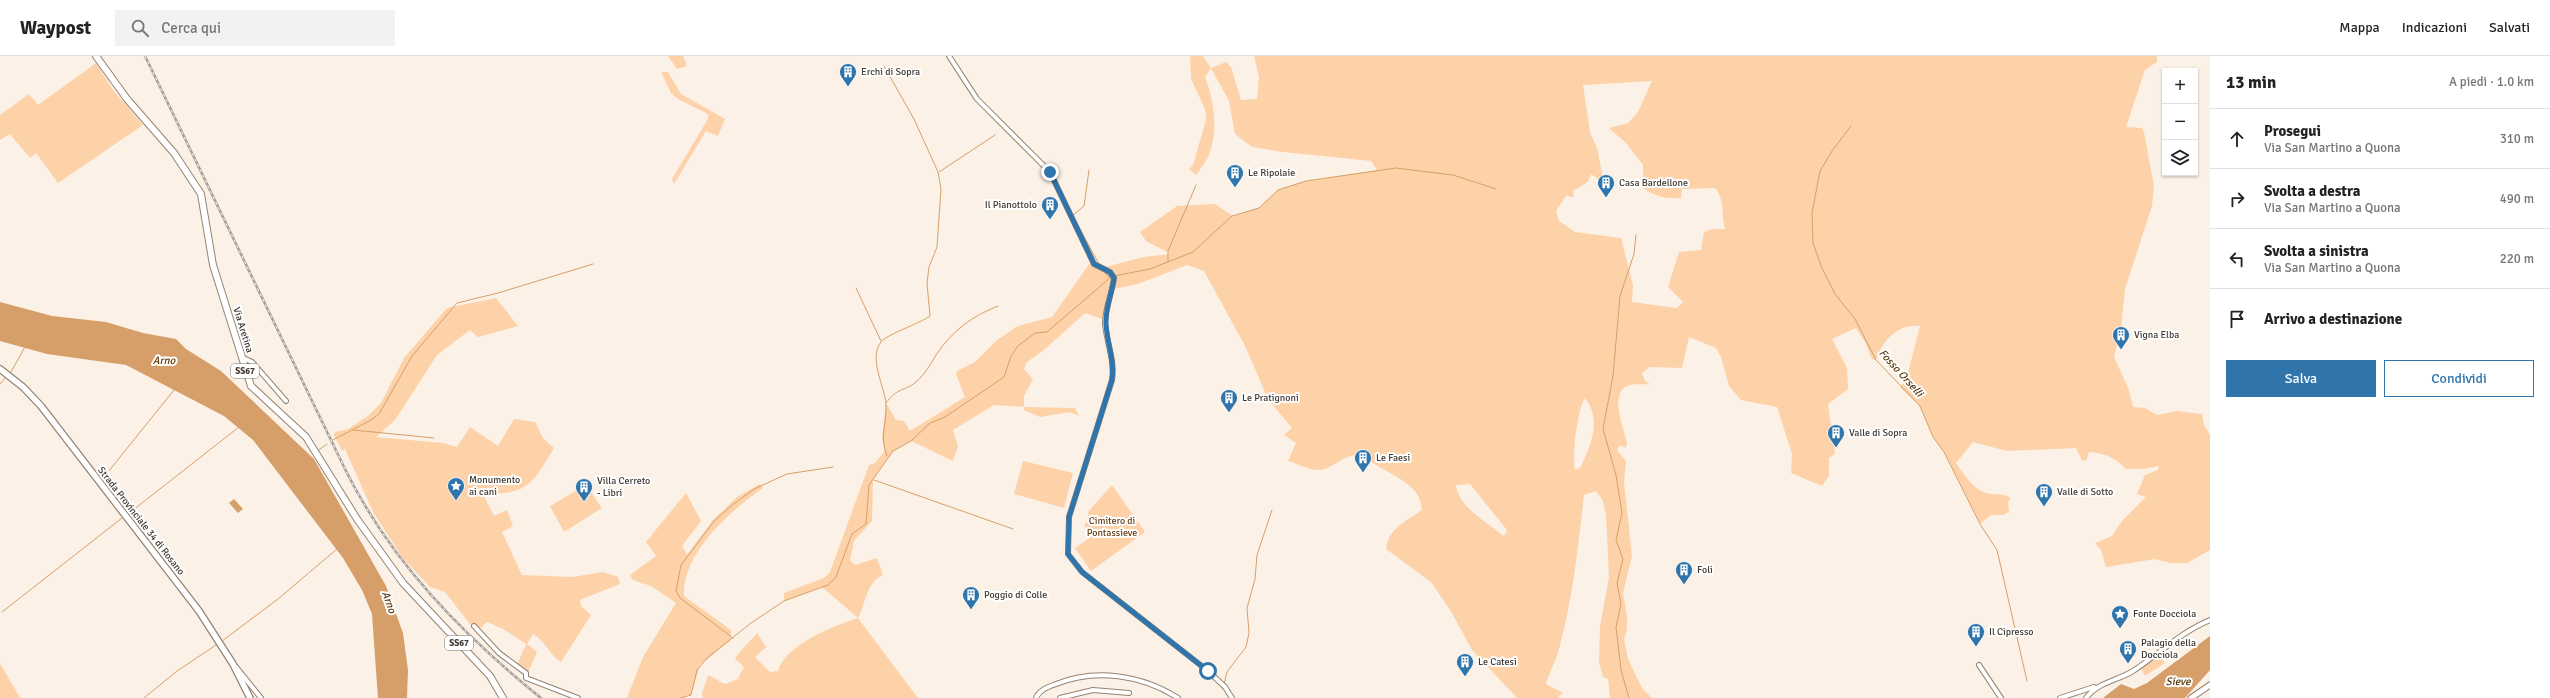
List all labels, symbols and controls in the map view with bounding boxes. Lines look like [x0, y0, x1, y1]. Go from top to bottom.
search box [115, 10, 395, 46]
text: Waypost [20, 16, 91, 40]
icon: search [129, 17, 151, 39]
text: Cerca qui [161, 19, 221, 37]
text: Mappa [2339, 19, 2380, 36]
text: Indicazioni [2402, 19, 2467, 36]
text: Salvati [2489, 19, 2530, 36]
building icon: Erchi di Sopra [838, 62, 858, 87]
place label: Erchi di Sopra [861, 66, 920, 78]
map controls [2162, 68, 2198, 176]
button: + [2162, 68, 2198, 104]
text: 13 min [2226, 72, 2276, 93]
text: A piedi · 1.0 km [2449, 74, 2534, 90]
button: − [2162, 104, 2198, 140]
text: Prosegui [2264, 122, 2321, 140]
icon: ahead [2226, 128, 2248, 150]
text: 310 m [2500, 131, 2534, 147]
button: layers [2162, 140, 2198, 176]
text: Via San Martino a Quona [2264, 140, 2401, 156]
route end [1041, 163, 1059, 181]
building icon: Le Ripolaie [1225, 163, 1245, 188]
place label: Le Ripolaie [1248, 167, 1295, 179]
building icon: Casa Bardellone [1596, 173, 1616, 198]
place label: Casa Bardellone [1619, 177, 1688, 189]
text: Svolta a destra [2264, 182, 2360, 200]
icon: right [2226, 188, 2248, 210]
text: 490 m [2500, 191, 2534, 207]
building icon: Il Pianottolo [1040, 195, 1060, 220]
place label: Il Pianottolo [985, 199, 1037, 211]
text: Via San Martino a Quona [2264, 200, 2401, 216]
text: Svolta a sinistra [2264, 242, 2369, 260]
icon: left [2226, 248, 2248, 270]
text: 220 m [2500, 251, 2534, 267]
text: Via San Martino a Quona [2264, 260, 2401, 276]
street label: Via Aretina [230, 306, 256, 354]
icon: arrive [2226, 308, 2248, 330]
text: Arrivo a destinazione [2264, 310, 2402, 328]
building icon: Vigna Elba [2111, 325, 2131, 350]
place label: Vigna Elba [2134, 329, 2179, 341]
water label: Fosso Orselli [1876, 346, 1927, 400]
water label: Arno [153, 354, 177, 367]
button: Salva [2226, 360, 2376, 397]
button: Condividi [2384, 360, 2534, 397]
road number: SS67 [231, 364, 259, 378]
building icon: Le Pratignoni [1219, 388, 1239, 413]
place label: Le Pratignoni [1242, 392, 1299, 404]
building icon: Valle di Sopra [1826, 423, 1846, 448]
place label: Valle di Sopra [1849, 427, 1907, 439]
building icon: Le Faesi [1353, 448, 1373, 473]
place label: Le Faesi [1376, 452, 1410, 464]
street label: Strada Provinciale 34 di Rosano [95, 465, 187, 577]
place label: Monumento ai cani [469, 474, 520, 498]
place label: Villa Cerreto - Libri [597, 475, 650, 499]
place icon: Monumento ai cani [446, 476, 466, 501]
building icon: Villa Cerreto - Libri [574, 477, 594, 502]
building icon: Valle di Sotto [2034, 482, 2054, 507]
place label: Valle di Sotto [2057, 486, 2113, 498]
park label: Cimitero di Pontassieve [1087, 515, 1137, 539]
building icon: Foli [1674, 560, 1694, 585]
place label: Foli [1697, 564, 1713, 576]
building icon: Poggio di Colle [961, 585, 981, 610]
water label: Arno [379, 589, 399, 616]
place label: Poggio di Colle [984, 589, 1047, 601]
place icon: Fonte Docciola [2110, 604, 2130, 629]
place label: Fonte Docciola [2133, 608, 2196, 620]
building icon: Il Cipresso [1966, 622, 1986, 647]
place label: Il Cipresso [1989, 626, 2034, 638]
road number: SS67 [445, 636, 473, 650]
place label: Palagio della Docciola [2141, 637, 2196, 661]
building icon: Palagio della Docciola [2118, 639, 2138, 664]
building icon: Le Catesi [1455, 652, 1475, 677]
place label: Le Catesi [1478, 656, 1517, 668]
route start [1199, 662, 1217, 680]
water label: Sieve [2166, 675, 2191, 688]

